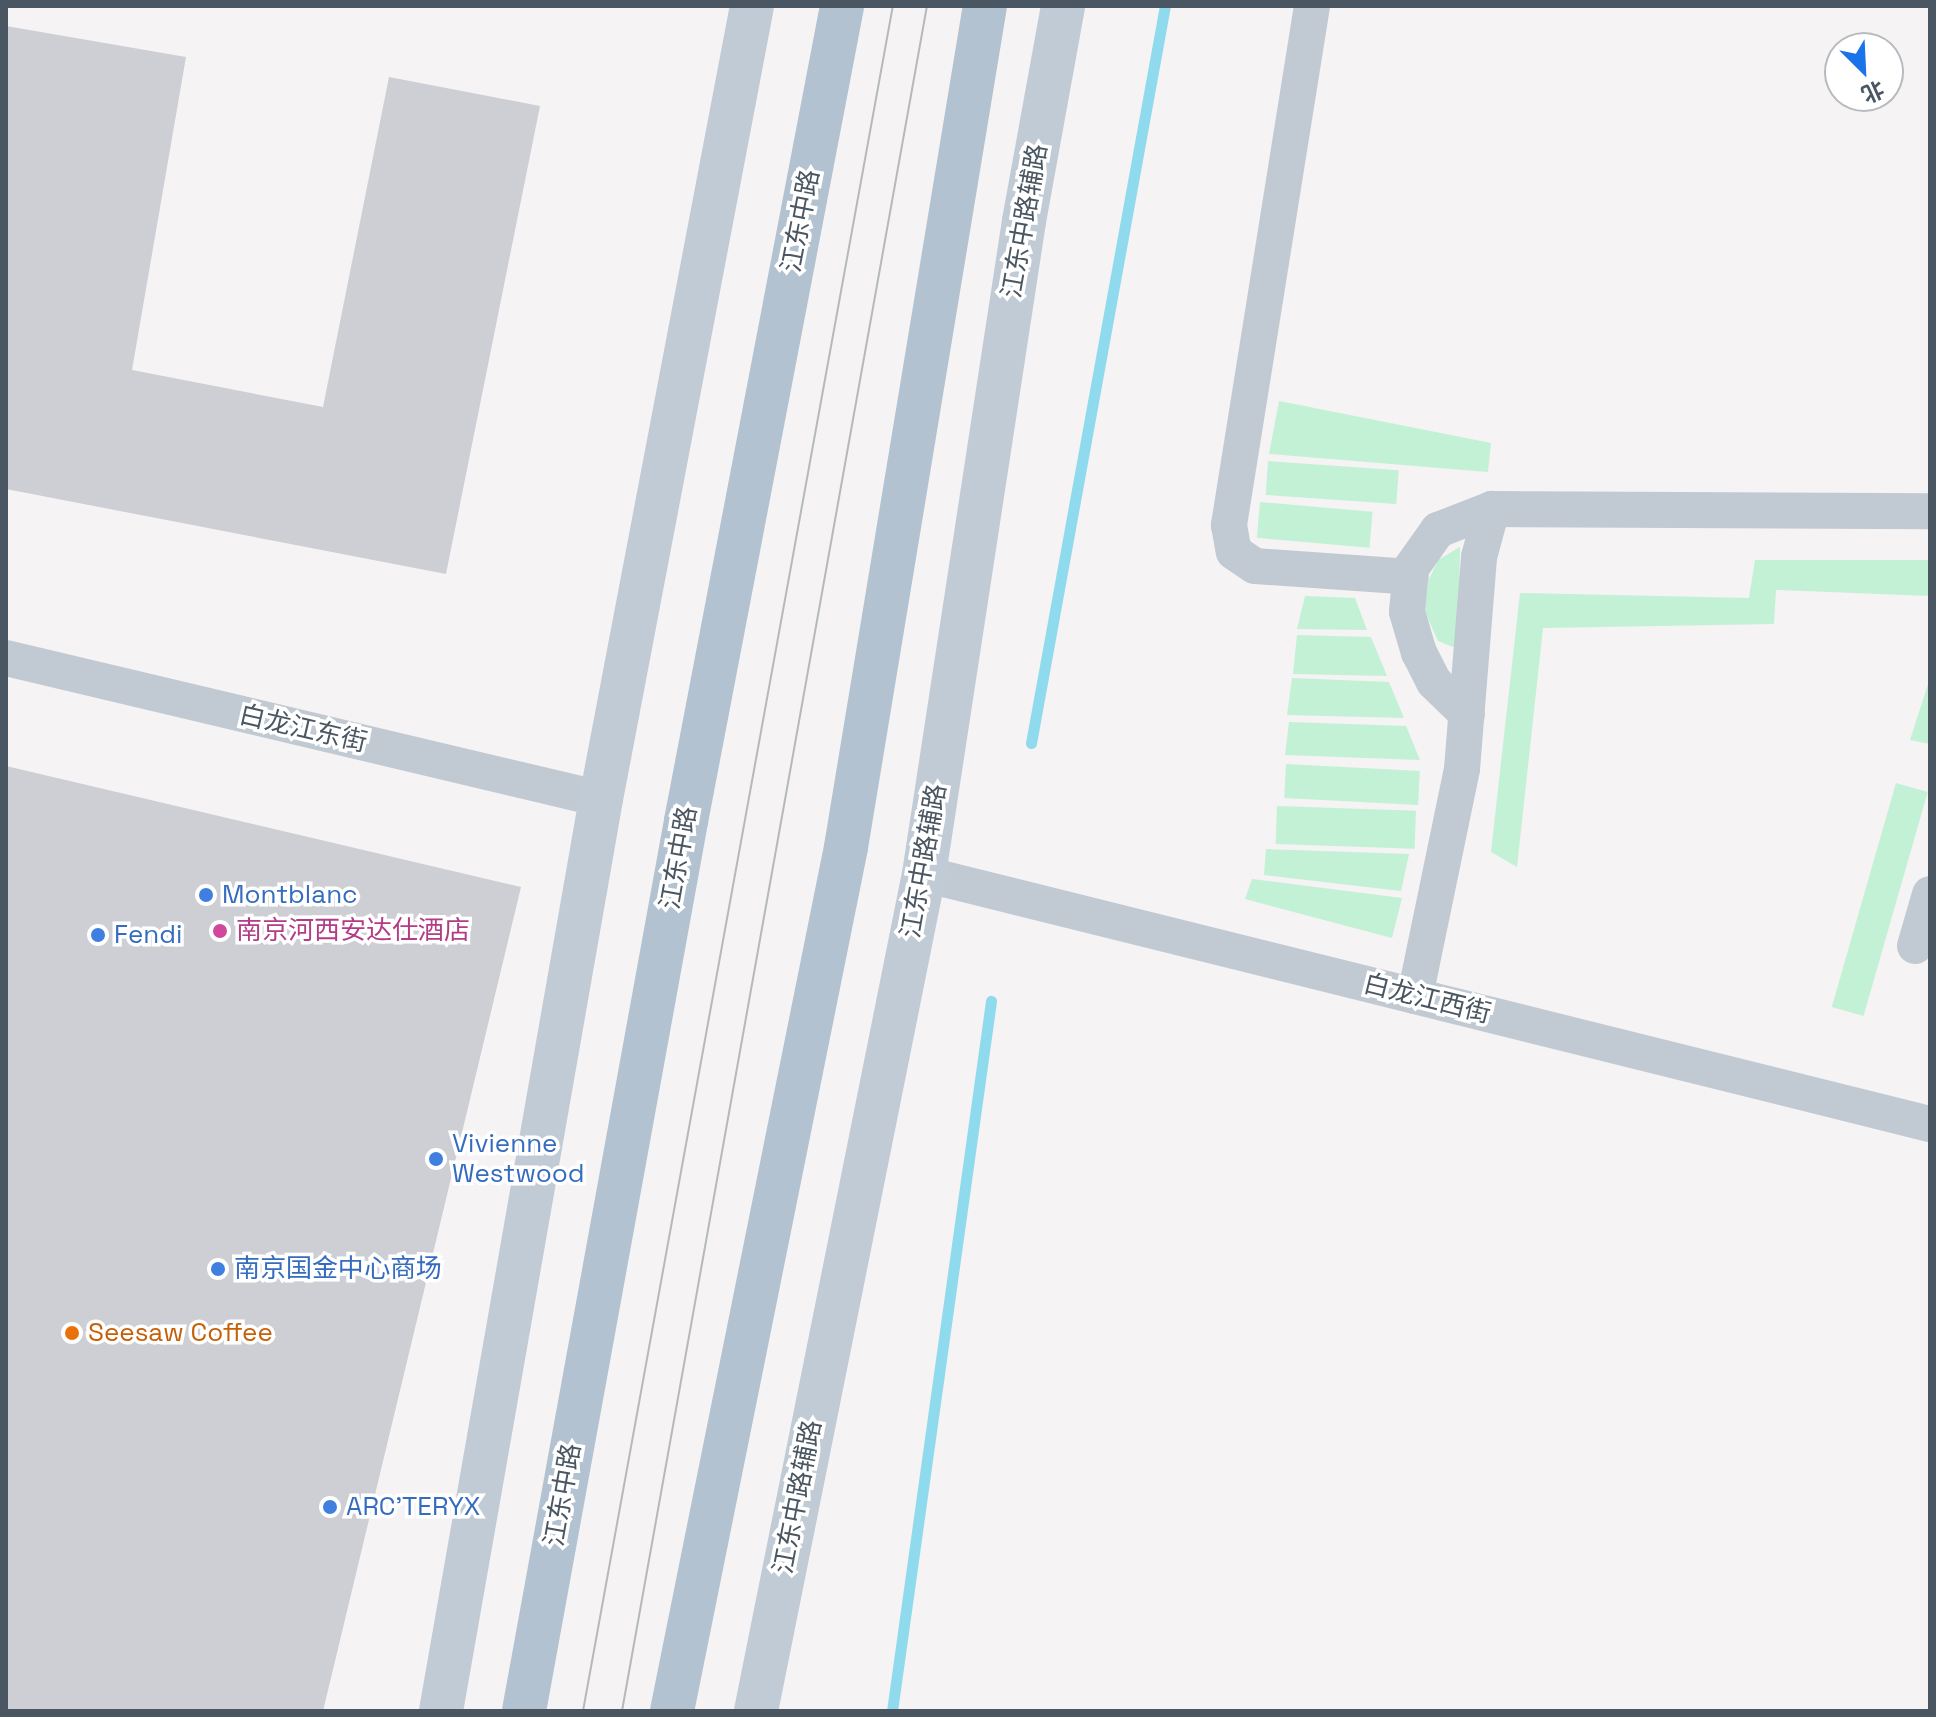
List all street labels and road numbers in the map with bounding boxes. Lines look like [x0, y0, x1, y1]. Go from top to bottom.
street label: 江东中路辅路 [996, 141, 1054, 301]
street label: 江东中路 [776, 167, 826, 275]
street label: 白龙江东街 [236, 699, 370, 759]
street label: 江东中路辅路 [895, 781, 953, 941]
street label: 江东中路 [655, 804, 703, 912]
street label: 白龙江西街 [1360, 968, 1494, 1030]
street label: 江东中路辅路 [768, 1417, 828, 1577]
street label: 江东中路 [539, 1441, 587, 1549]

